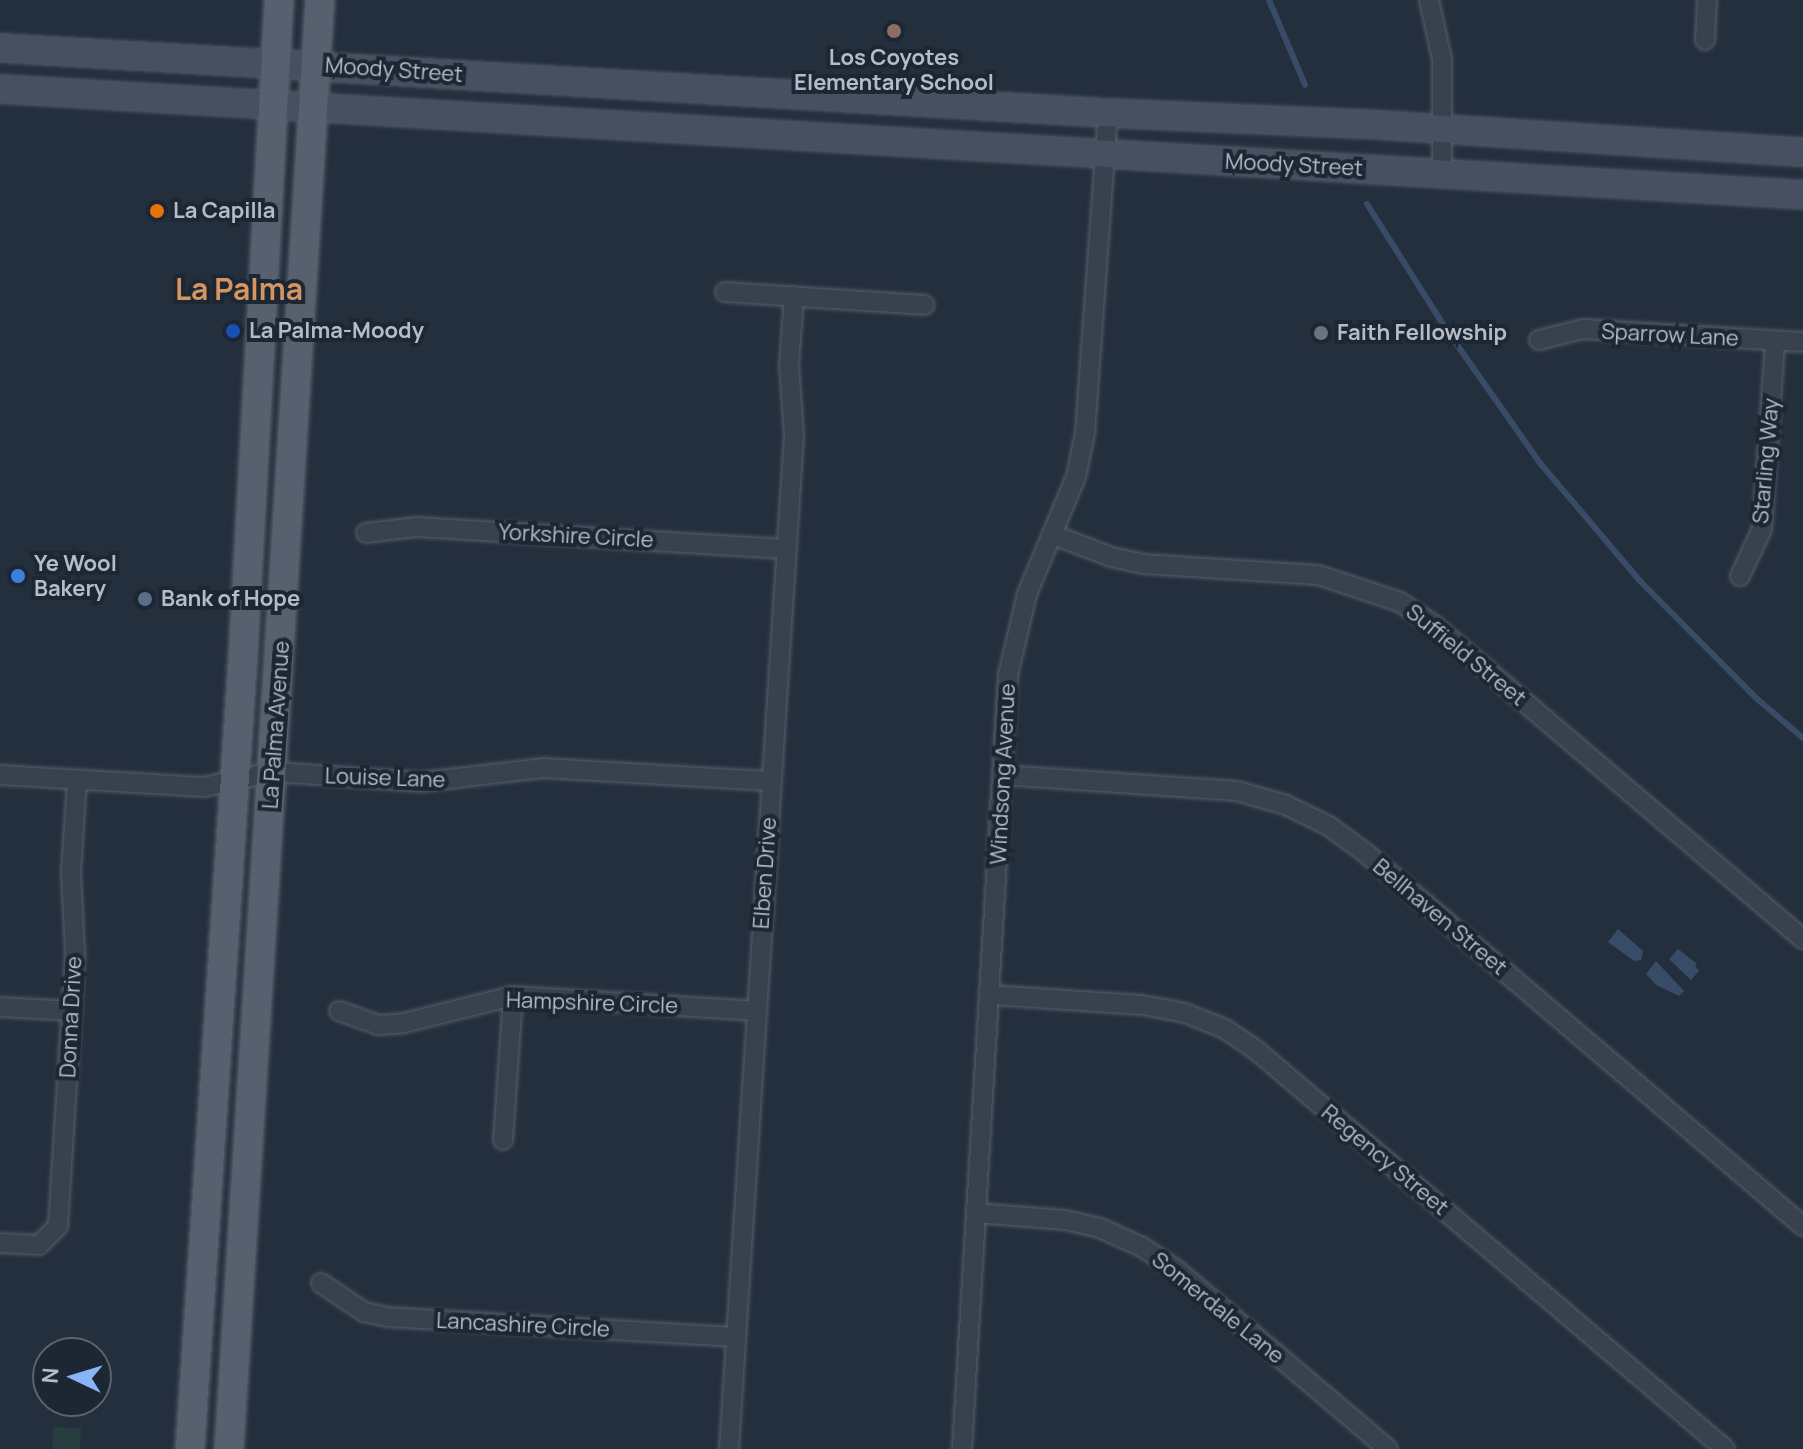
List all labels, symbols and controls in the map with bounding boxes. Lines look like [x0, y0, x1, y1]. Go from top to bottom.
marker: Los Coyotes Elementary School [885, 22, 903, 40]
place label: Los Coyotes Elementary School [794, 44, 994, 96]
street label: Moody Street [324, 52, 464, 88]
street label: Moody Street [1224, 148, 1364, 182]
place label: La Capilla [173, 198, 275, 224]
marker: La Capilla [148, 202, 166, 220]
district label: La Palma [175, 271, 303, 307]
place label: La Palma-Moody [249, 318, 424, 344]
street label: Sparrow Lane [1601, 318, 1739, 352]
place label: Faith Fellowship [1337, 320, 1507, 346]
marker: La Palma-Moody [224, 322, 242, 340]
marker: Faith Fellowship [1312, 324, 1330, 342]
street label: Starling Way [1747, 397, 1785, 525]
street label: Yorkshire Circle [498, 519, 654, 553]
place label: Ye Wool Bakery [34, 550, 117, 602]
marker: Ye Wool Bakery [9, 567, 27, 585]
place label: Bank of Hope [161, 586, 300, 612]
marker: Bank of Hope [136, 590, 154, 608]
street label: Suffield Street [1401, 599, 1531, 711]
street label: La Palma Avenue [257, 640, 295, 810]
street label: Windsong Avenue [985, 683, 1021, 865]
street label: Louise Lane [324, 763, 446, 793]
street label: Elben Drive [748, 816, 782, 930]
street label: Bellhaven Street [1368, 853, 1512, 981]
street label: Donna Drive [55, 955, 87, 1079]
street label: Hampshire Circle [506, 987, 678, 1019]
street label: Regency Street [1316, 1099, 1454, 1221]
street label: Somerdale Lane [1146, 1247, 1290, 1369]
street label: Lancashire Circle [435, 1307, 611, 1343]
north arrow [32, 1337, 112, 1417]
text: N [35, 1367, 66, 1384]

